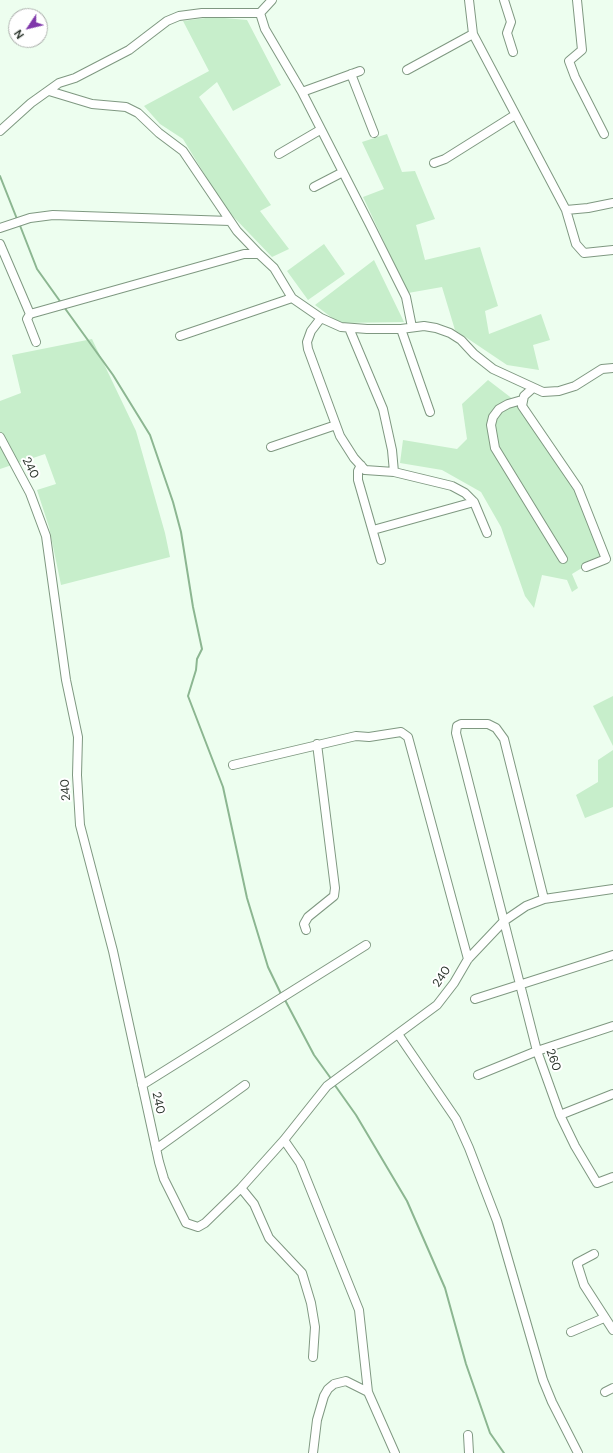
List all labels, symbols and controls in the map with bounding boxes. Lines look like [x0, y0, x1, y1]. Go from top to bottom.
north arrow [8, 8, 48, 48]
text: N [11, 27, 27, 42]
street label: 240 [19, 455, 41, 481]
street label: 240 [58, 778, 74, 802]
street label: 240 [430, 964, 454, 990]
street label: 260 [542, 1047, 564, 1073]
street label: 240 [149, 1091, 167, 1115]

